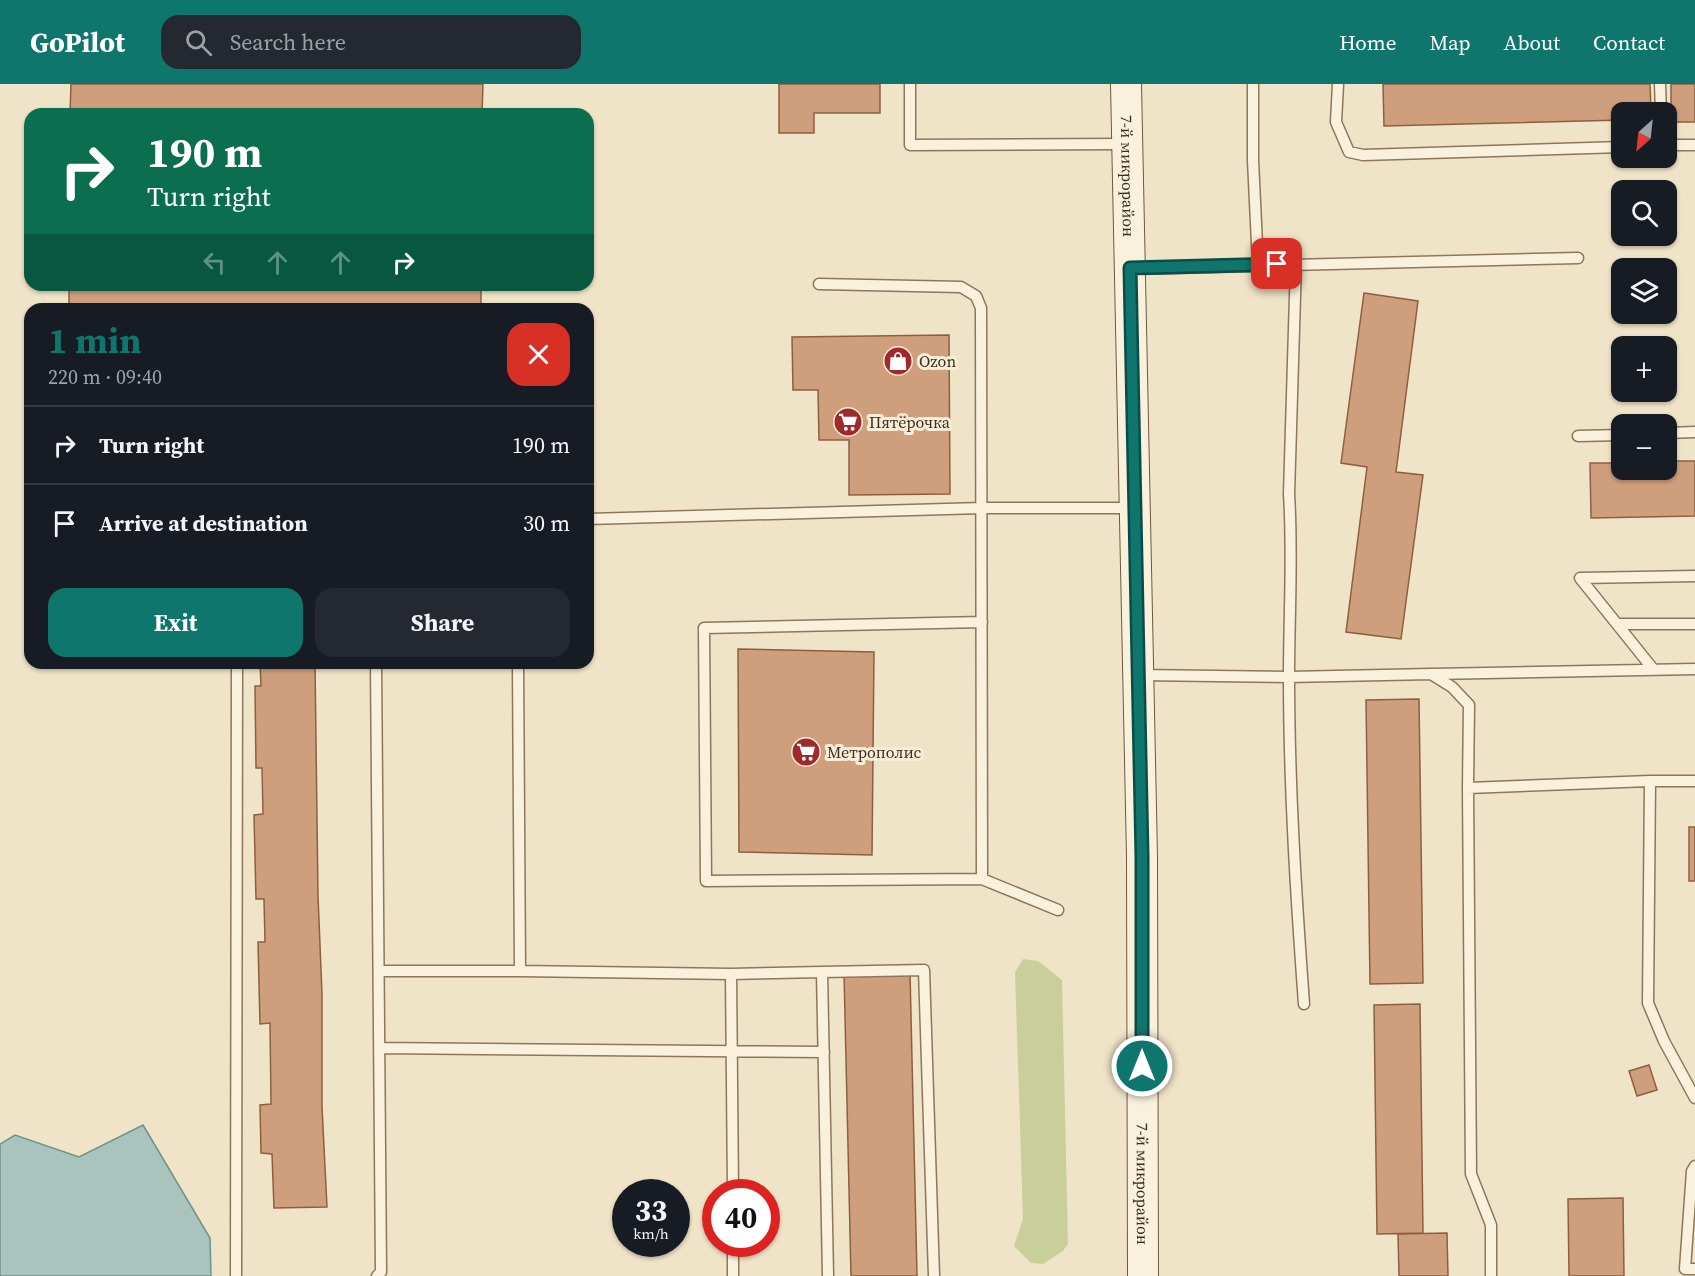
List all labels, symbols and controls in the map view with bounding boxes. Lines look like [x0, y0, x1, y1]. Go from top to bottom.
search box [161, 15, 581, 69]
text: GoPilot [30, 23, 125, 61]
icon: search [182, 26, 215, 59]
text: Search here [230, 27, 346, 57]
text: Home [1339, 28, 1397, 57]
text: Map [1430, 28, 1471, 57]
text: About [1504, 28, 1560, 57]
text: Contact [1593, 28, 1665, 57]
north arrow [1611, 102, 1677, 168]
map controls [1611, 102, 1677, 480]
street label: 7-й микрорайон [1116, 115, 1140, 237]
text: 190 m [147, 123, 262, 181]
icon: right [48, 132, 126, 210]
text: Turn right [147, 178, 271, 215]
button: search [1611, 180, 1677, 246]
pin [1251, 238, 1302, 289]
icon: left [198, 246, 231, 279]
icon: ahead [261, 246, 294, 279]
icon: ahead [324, 246, 357, 279]
icon: right [387, 246, 420, 279]
icon: arrive [1260, 247, 1293, 280]
button: layers [1611, 258, 1677, 324]
text: 1 min [48, 316, 141, 365]
button: close [507, 323, 570, 386]
button: + [1611, 336, 1677, 402]
shop icon: Ozon [882, 345, 914, 377]
place label: Ozon [919, 350, 956, 372]
text: 220 m · 09:40 [48, 363, 162, 391]
supermarket icon: Пятёрочка [832, 406, 864, 438]
place label: Пятёрочка [869, 411, 951, 433]
button: − [1611, 414, 1677, 480]
icon: right [48, 429, 81, 462]
text: Turn right [99, 430, 204, 460]
text: 190 m [512, 430, 570, 460]
icon: arrive [48, 507, 81, 540]
text: Arrive at destination [99, 508, 308, 538]
text: 30 m [523, 508, 570, 538]
button: Exit [48, 588, 303, 657]
button: Share [315, 588, 570, 657]
supermarket icon: Метрополис [790, 736, 822, 768]
place label: Метрополис [827, 741, 922, 763]
position arrow [1110, 1034, 1174, 1098]
street label: 7-й микрорайон [1132, 1123, 1154, 1245]
speed limit sign: 40 [702, 1179, 780, 1257]
text: 33 [635, 1190, 667, 1231]
text: km/h [633, 1223, 669, 1244]

